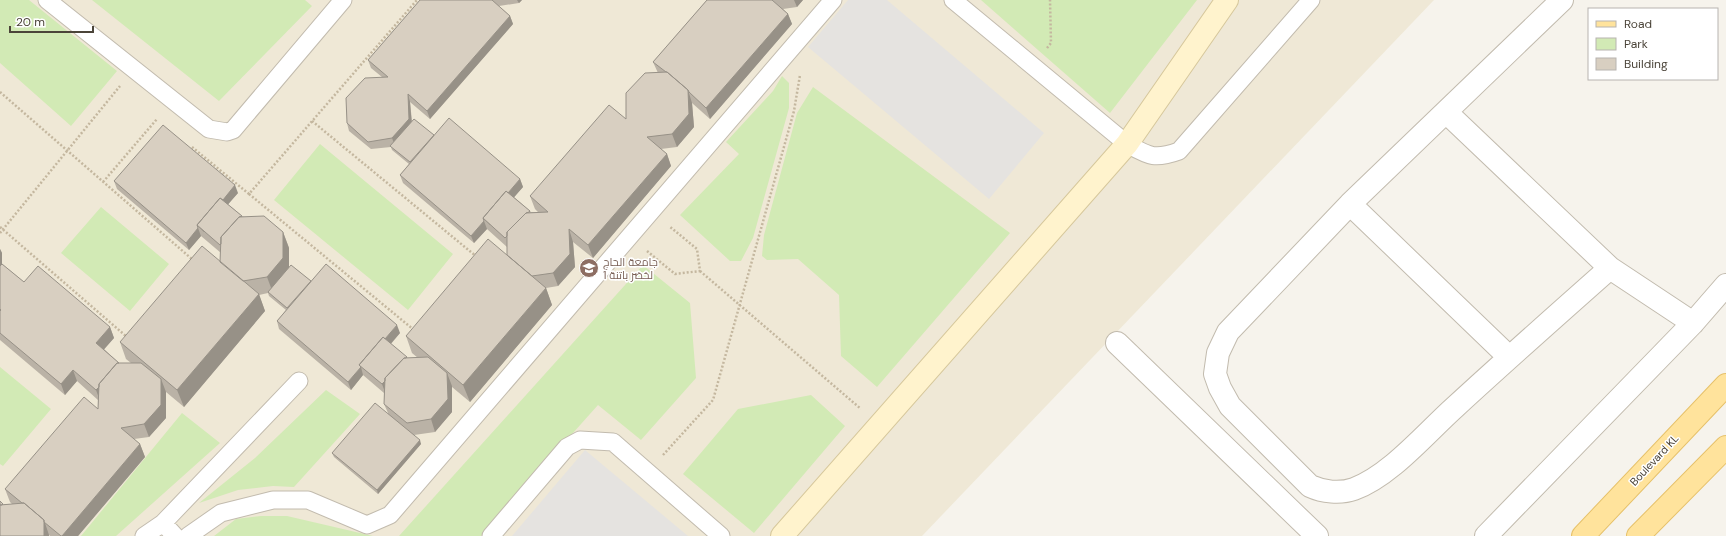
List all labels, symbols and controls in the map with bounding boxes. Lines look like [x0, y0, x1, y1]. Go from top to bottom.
scale bar [10, 8, 93, 34]
legend [1588, 8, 1718, 80]
text: 20 m [16, 14, 45, 30]
text: Road [1624, 16, 1652, 32]
text: Park [1624, 36, 1648, 52]
text: Building [1624, 56, 1668, 72]
place label: جامعة الحاج لخضر باتنة 1 [603, 255, 658, 282]
school or university icon: جامعة الحاج لخضر باتنة 1 [578, 257, 600, 279]
street label: Boulevard KL [1627, 431, 1682, 489]

